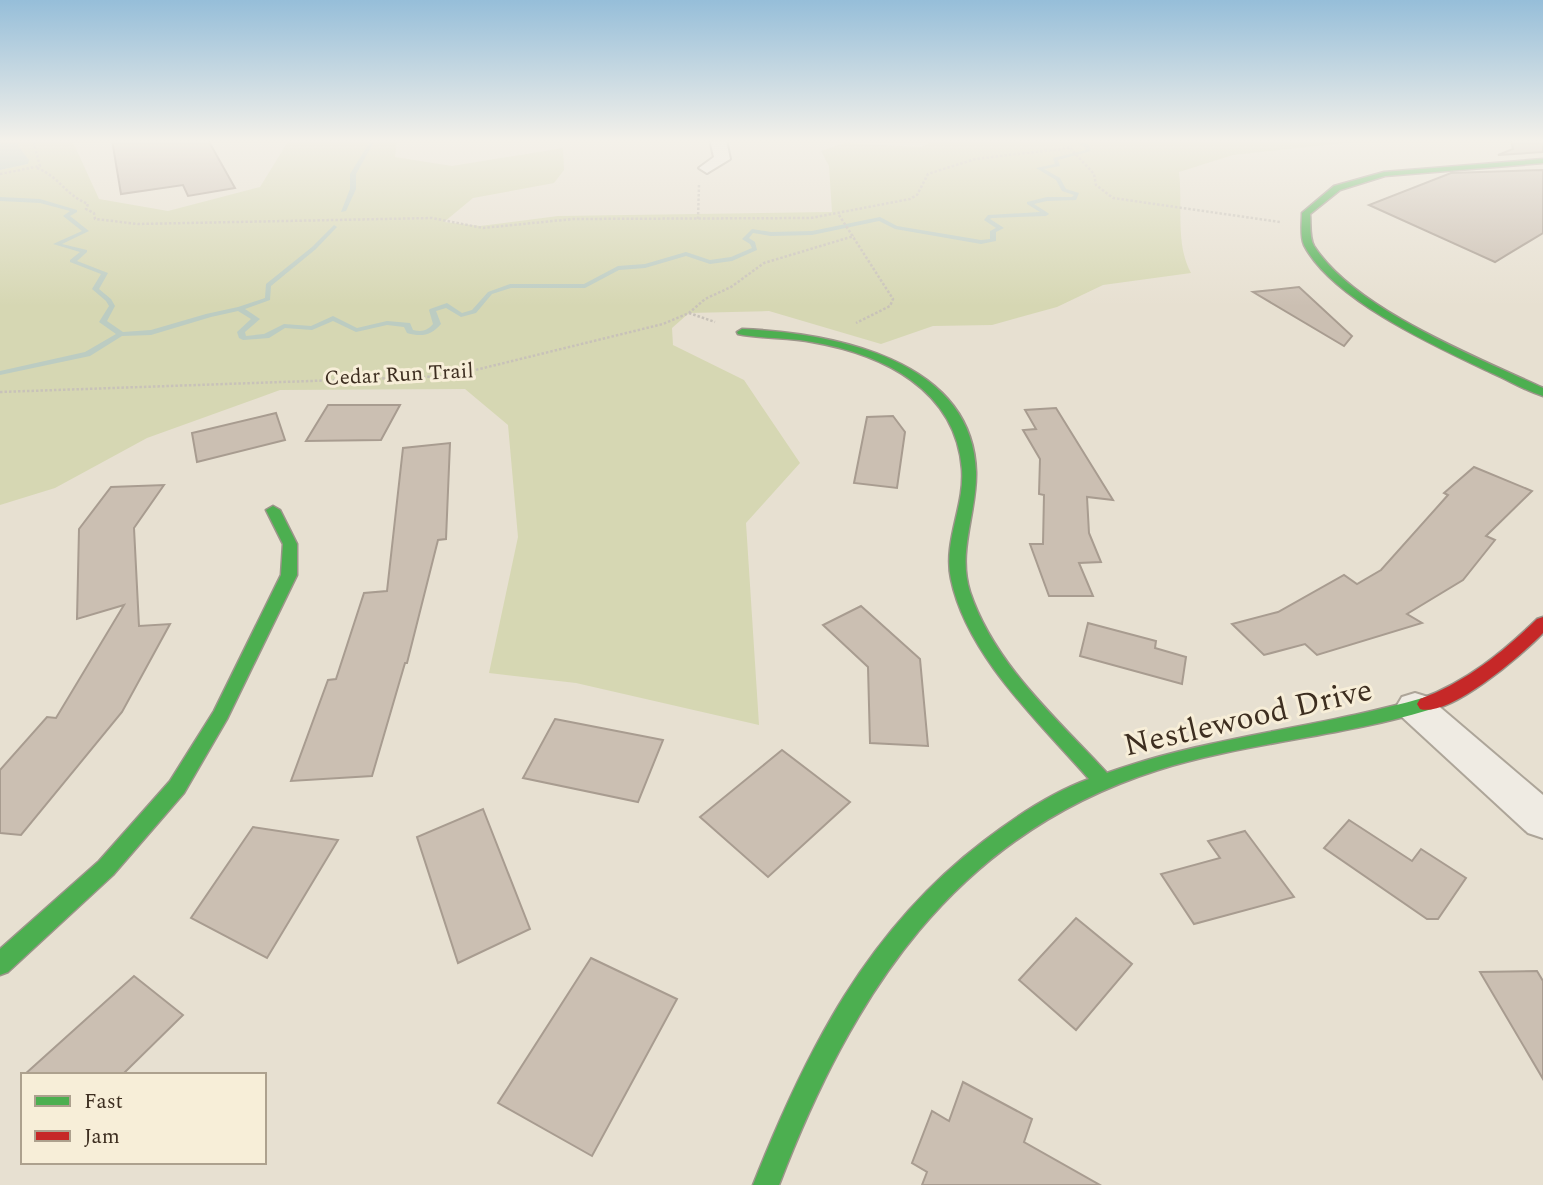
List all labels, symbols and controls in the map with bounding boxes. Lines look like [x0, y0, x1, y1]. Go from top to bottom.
street label: Cedar Run Trail [324, 355, 474, 395]
street label: Nestlewood Drive [1119, 666, 1377, 770]
legend [21, 1073, 266, 1164]
text: Fast [84, 1086, 123, 1118]
text: Jam [84, 1121, 120, 1153]

